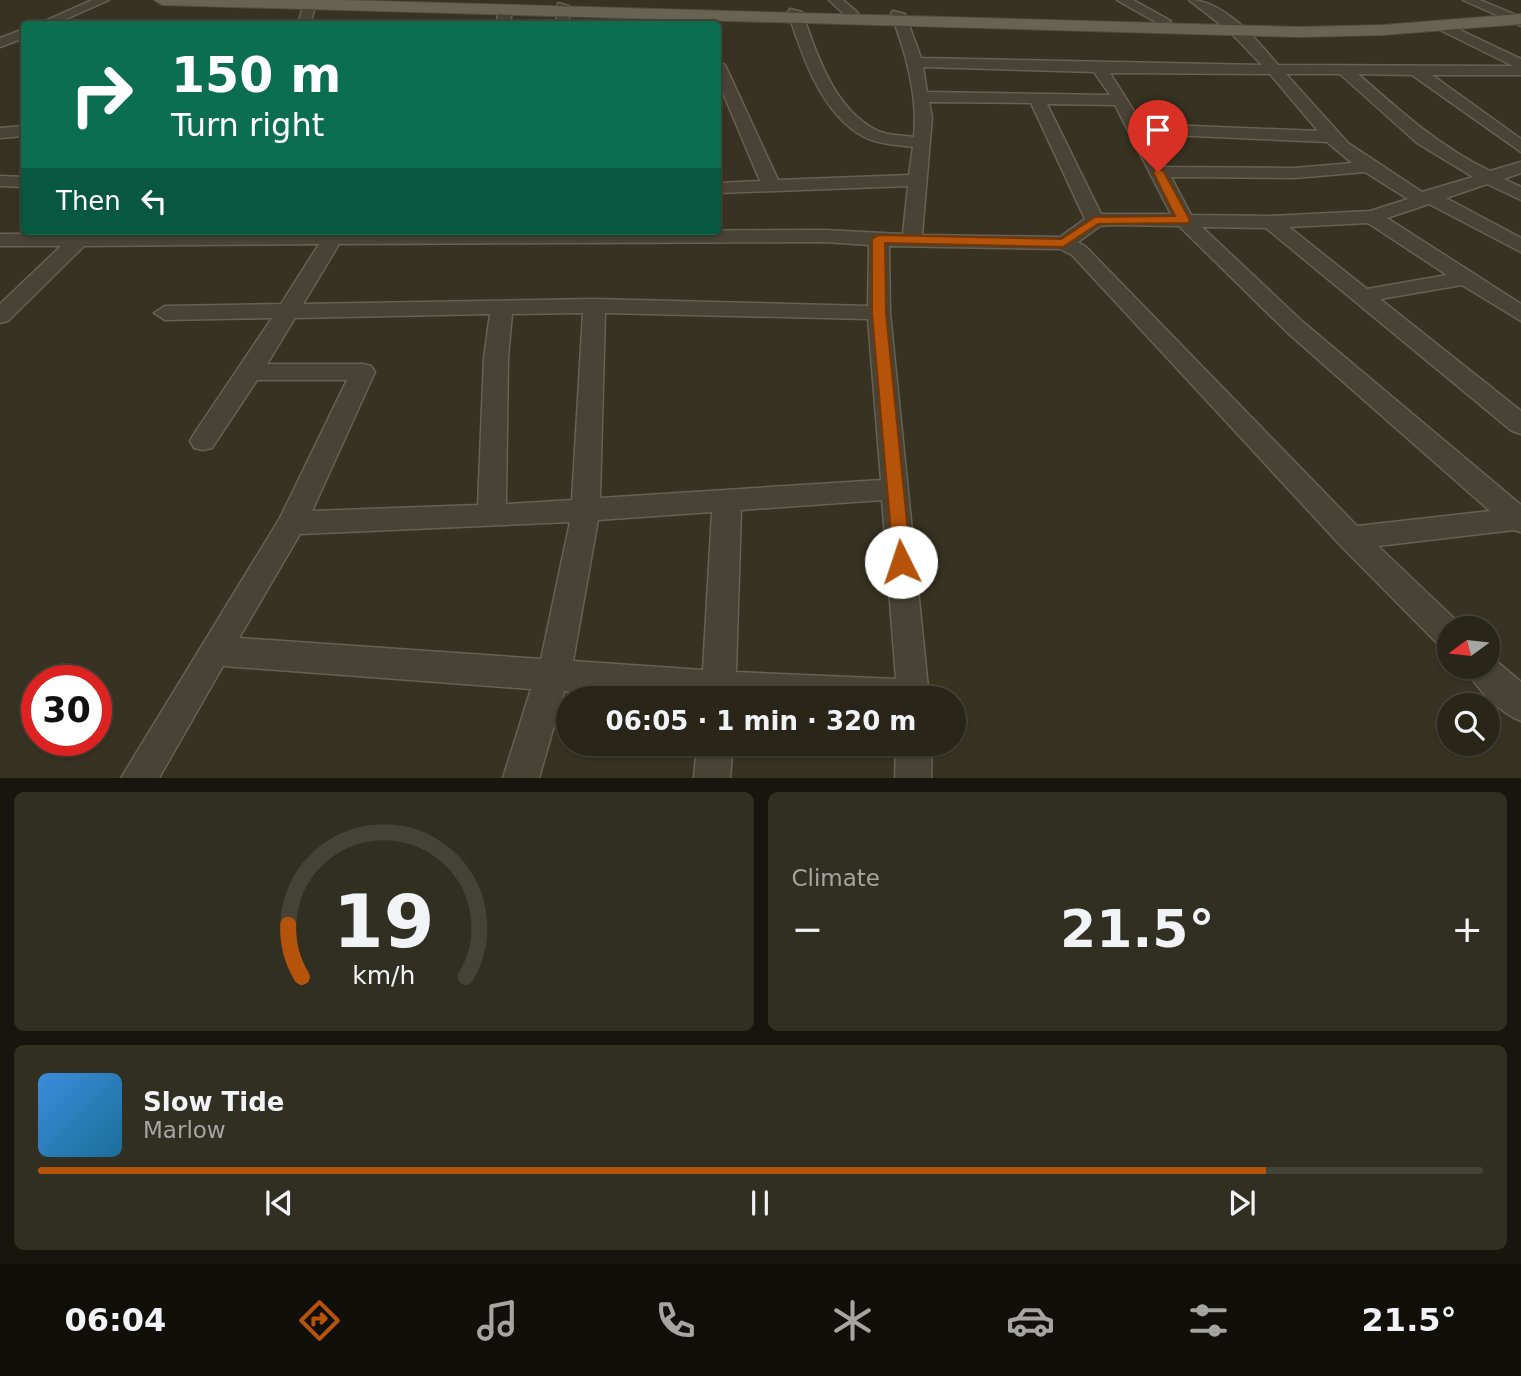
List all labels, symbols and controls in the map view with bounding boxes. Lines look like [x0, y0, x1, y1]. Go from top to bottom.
text: 150 m [171, 47, 341, 104]
icon: right [56, 49, 147, 140]
pin [1128, 100, 1188, 172]
text: Turn right [171, 106, 324, 144]
icon: arrive [1139, 111, 1177, 149]
icon: left [135, 182, 173, 220]
text: Then [56, 186, 121, 216]
position arrow [864, 525, 938, 599]
north arrow [1437, 616, 1500, 679]
map controls [1437, 616, 1500, 756]
speed limit sign: 30 [21, 665, 112, 756]
button: search [1437, 693, 1500, 756]
text: 06:05 · 1 min · 320 m [606, 706, 916, 736]
text: Climate [792, 865, 880, 891]
text: 19 [333, 880, 434, 965]
text: 21.5° [1060, 899, 1214, 959]
text: − [792, 907, 823, 951]
text: + [1451, 907, 1483, 951]
text: km/h [352, 961, 415, 990]
text: Slow Tide [143, 1087, 284, 1117]
text: Marlow [143, 1117, 226, 1143]
icon: previous [260, 1184, 298, 1222]
icon: pause [741, 1184, 779, 1222]
icon: next [1223, 1184, 1261, 1222]
icon: directions [295, 1296, 344, 1345]
icon: music [473, 1296, 522, 1345]
icon: phone [651, 1296, 700, 1345]
icon: climate [828, 1296, 877, 1345]
icon: car [1006, 1296, 1055, 1345]
icon: filters [1184, 1296, 1233, 1345]
text: 06:04 [64, 1301, 166, 1339]
text: 21.5° [1362, 1301, 1457, 1339]

